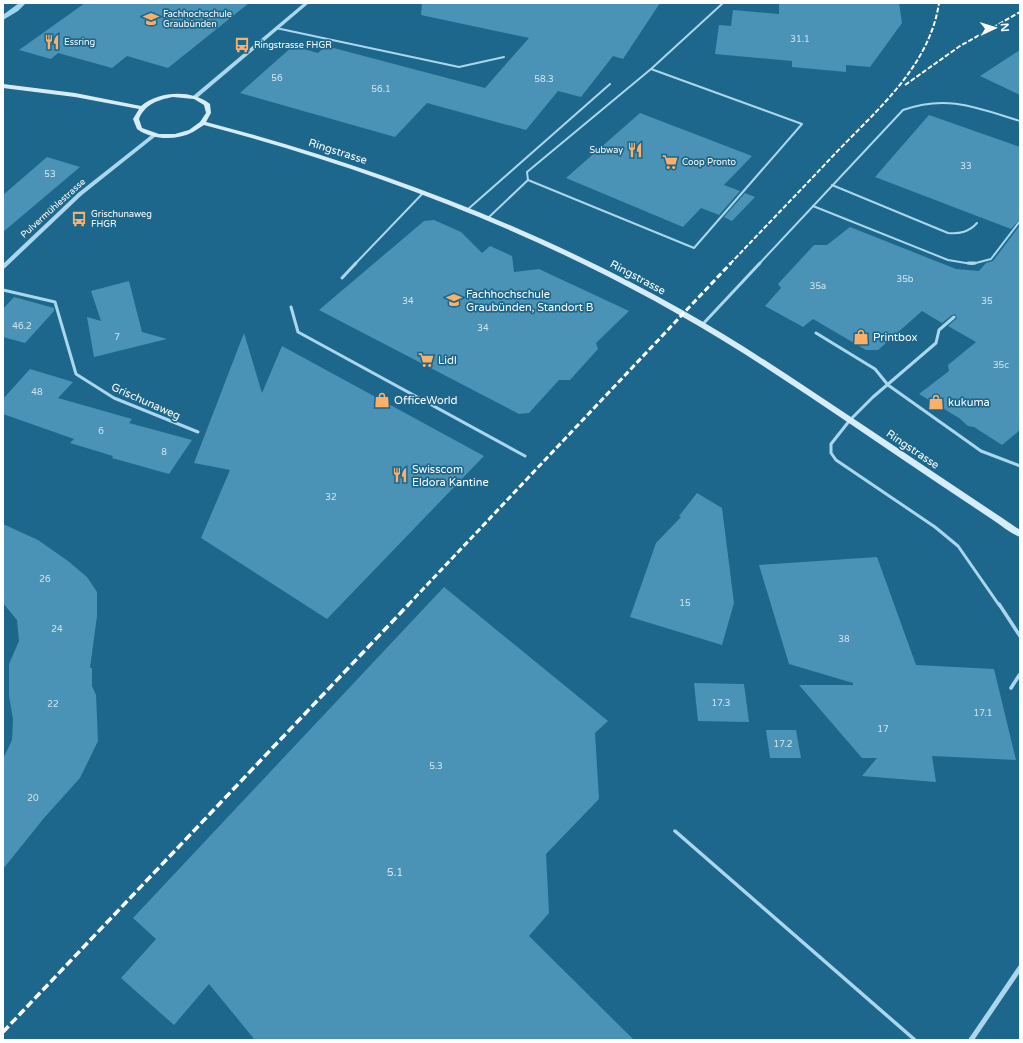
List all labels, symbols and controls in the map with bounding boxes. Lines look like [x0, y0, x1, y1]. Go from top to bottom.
north arrow [975, 8, 1015, 48]
place label: Fachhochschule Graubünden [163, 9, 232, 30]
school or university icon: Fachhochschule Graubünden [142, 10, 160, 28]
text: N [998, 22, 1011, 32]
restaurant icon: Essring [43, 33, 61, 51]
house number: 31.1 [790, 34, 810, 45]
bus stop icon: Ringstrasse FHGR [233, 36, 251, 54]
place label: Essring [64, 37, 95, 48]
place label: Ringstrasse FHGR [254, 40, 332, 51]
house number: 56 [271, 73, 283, 84]
house number: 58.3 [534, 74, 554, 85]
house number: 56.1 [371, 84, 391, 95]
street label: Ringstrasse [307, 136, 369, 167]
restaurant icon: Subway [626, 141, 644, 159]
place label: Subway [590, 145, 623, 156]
supermarket icon: Coop Pronto [661, 153, 679, 171]
place label: Coop Pronto [682, 157, 737, 168]
house number: 33 [960, 161, 972, 172]
house number: 53 [44, 169, 56, 180]
street label: Pulvermühlestrasse [19, 176, 88, 240]
place label: Grischunaweg FHGR [91, 209, 152, 230]
bus stop icon: Grischunaweg FHGR [70, 210, 88, 228]
street label: Ringstrasse [608, 257, 668, 297]
house number: 35b [897, 274, 914, 285]
house number: 35a [810, 281, 826, 292]
place label: Fachhochschule Graubünden, Standort B [466, 288, 594, 314]
school or university icon: Fachhochschule Graubünden, Standort B [445, 291, 463, 309]
house number: 34 [402, 296, 414, 307]
house number: 35 [981, 296, 993, 307]
house number: 46.2 [12, 321, 32, 332]
house number: 34 [477, 323, 489, 334]
shop icon: Printbox [852, 328, 870, 346]
place label: Printbox [873, 331, 918, 344]
house number: 7 [114, 332, 120, 343]
supermarket icon: Lidl [417, 351, 435, 369]
place label: Lidl [438, 354, 457, 367]
house number: 35c [993, 360, 1009, 371]
street label: Grischunaweg [109, 380, 182, 423]
house number: 48 [31, 387, 43, 398]
shop icon: OfficeWorld [373, 391, 391, 409]
shop icon: kukuma [927, 393, 945, 411]
place label: OfficeWorld [394, 394, 458, 407]
place label: kukuma [948, 396, 990, 409]
house number: 6 [98, 426, 104, 437]
street label: Ringstrasse [884, 427, 942, 472]
house number: 8 [161, 447, 167, 458]
place label: Swisscom Eldora Kantine [412, 463, 489, 489]
restaurant icon: Swisscom Eldora Kantine [391, 466, 409, 484]
house number: 32 [325, 492, 337, 503]
house number: 26 [39, 574, 51, 585]
house number: 15 [679, 598, 691, 609]
house number: 24 [51, 624, 63, 635]
house number: 38 [838, 634, 850, 645]
house number: 17.3 [712, 698, 730, 709]
house number: 22 [47, 699, 59, 710]
house number: 17.1 [974, 708, 992, 719]
house number: 17 [877, 724, 889, 735]
house number: 17.2 [774, 739, 792, 750]
house number: 5.3 [429, 761, 443, 772]
house number: 20 [27, 793, 39, 804]
house number: 5.1 [387, 866, 403, 879]

